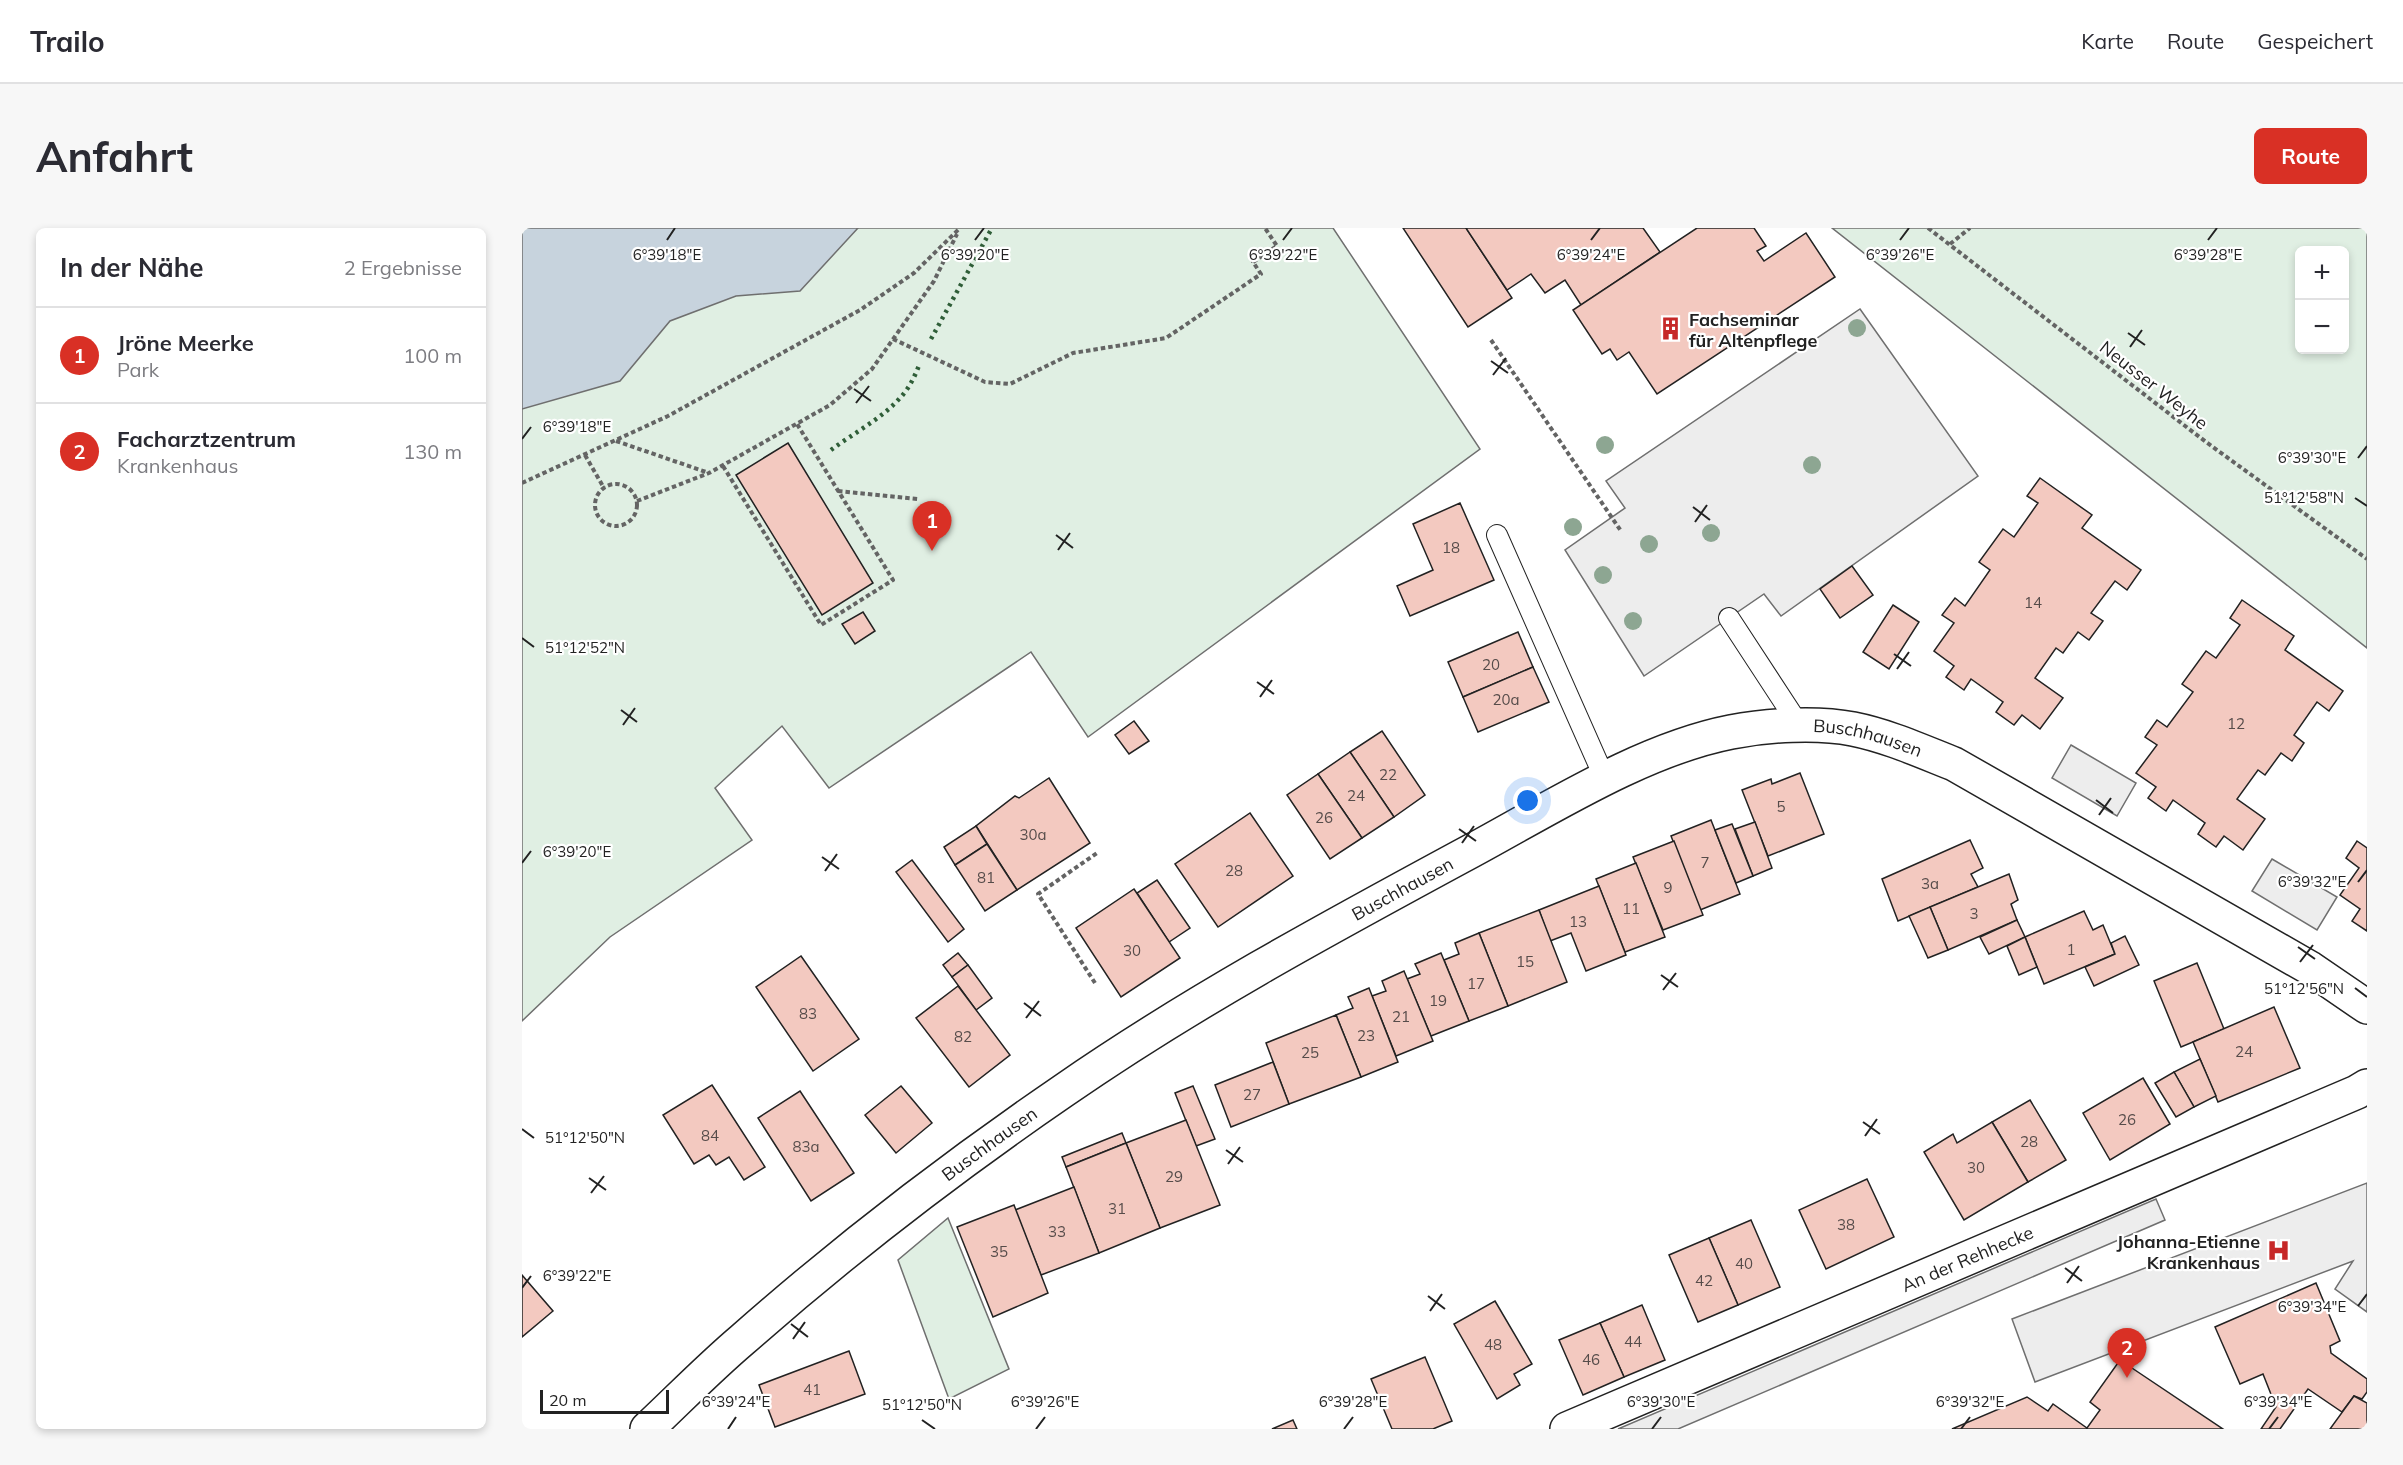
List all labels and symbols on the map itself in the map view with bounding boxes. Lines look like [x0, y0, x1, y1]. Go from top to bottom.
text: 6°39'18"E [633, 245, 701, 264]
text: 6°39'20"E [941, 245, 1009, 264]
text: 6°39'22"E [1249, 245, 1317, 264]
text: 6°39'24"E [1557, 245, 1625, 264]
text: 6°39'26"E [1866, 245, 1934, 264]
text: 6°39'28"E [2174, 245, 2242, 264]
place label: Fachseminar für Altenpflege [1689, 308, 1817, 352]
building icon: Fachseminar für Altenpflege [1658, 316, 1684, 342]
street label: Neusser Weyhe [2095, 336, 2213, 434]
text: 6°39'18"E [543, 417, 611, 436]
text: 6°39'30"E [2278, 448, 2346, 467]
text: 51°12'58"N [2264, 488, 2344, 507]
pin: 1 [912, 502, 952, 551]
house number: 18 [1442, 538, 1460, 557]
house number: 14 [2024, 593, 2042, 612]
text: 51°12'52"N [545, 638, 625, 657]
house number: 20 [1482, 655, 1500, 674]
house number: 20a [1492, 690, 1520, 709]
street label: Buschhausen [1813, 714, 1926, 762]
house number: 12 [2227, 714, 2245, 733]
house number: 22 [1379, 765, 1397, 784]
house number: 24 [1347, 786, 1365, 805]
your location [1513, 786, 1542, 815]
house number: 5 [1776, 797, 1786, 816]
house number: 26 [1315, 808, 1333, 827]
house number: 30a [1019, 825, 1047, 844]
text: 6°39'20"E [543, 842, 611, 861]
street label: Buschhausen [1347, 851, 1457, 925]
house number: 7 [1700, 853, 1710, 872]
house number: 28 [1225, 861, 1243, 880]
house number: 81 [977, 868, 995, 887]
text: 6°39'32"E [2278, 872, 2346, 891]
house number: 3a [1921, 874, 1939, 893]
house number: 9 [1663, 878, 1673, 897]
house number: 11 [1622, 899, 1640, 918]
house number: 3 [1969, 904, 1979, 923]
house number: 13 [1569, 912, 1587, 931]
house number: 1 [2066, 940, 2076, 959]
house number: 30 [1123, 941, 1141, 960]
house number: 15 [1516, 952, 1534, 971]
house number: 17 [1467, 974, 1485, 993]
text: 51°12'56"N [2264, 979, 2344, 998]
house number: 19 [1429, 991, 1447, 1010]
house number: 83 [799, 1004, 817, 1023]
house number: 21 [1392, 1007, 1410, 1026]
house number: 23 [1357, 1026, 1375, 1045]
house number: 82 [954, 1027, 972, 1046]
house number: 24 [2235, 1042, 2253, 1061]
house number: 25 [1301, 1043, 1319, 1062]
house number: 27 [1243, 1085, 1261, 1104]
street label: Buschhausen [937, 1101, 1041, 1186]
house number: 26 [2118, 1110, 2136, 1129]
house number: 84 [701, 1126, 719, 1145]
text: 51°12'50"N [545, 1128, 625, 1147]
house number: 28 [2020, 1132, 2038, 1151]
house number: 83a [792, 1137, 820, 1156]
house number: 30 [1967, 1158, 1985, 1177]
house number: 29 [1165, 1167, 1183, 1186]
house number: 31 [1108, 1199, 1126, 1218]
house number: 38 [1837, 1215, 1855, 1234]
street label: An der Rehhecke [1898, 1220, 2037, 1297]
house number: 33 [1048, 1222, 1066, 1241]
place label: Johanna-Etienne Krankenhaus [2116, 1230, 2260, 1274]
hospital icon: Johanna-Etienne Krankenhaus [2265, 1238, 2291, 1264]
house number: 35 [990, 1242, 1008, 1261]
house number: 40 [1735, 1254, 1753, 1273]
text: 6°39'22"E [543, 1266, 611, 1285]
house number: 42 [1695, 1271, 1713, 1290]
text: 6°39'34"E [2278, 1297, 2346, 1316]
pin: 2 [2108, 1328, 2146, 1378]
house number: 44 [1624, 1332, 1642, 1351]
house number: 48 [1484, 1335, 1502, 1354]
house number: 46 [1582, 1350, 1600, 1369]
house number: 41 [803, 1380, 821, 1399]
scale bar [540, 1387, 669, 1414]
text: 6°39'24"E [702, 1392, 770, 1411]
text: 6°39'26"E [1011, 1392, 1079, 1411]
text: 6°39'28"E [1319, 1392, 1387, 1411]
text: 6°39'30"E [1627, 1392, 1695, 1411]
text: 6°39'32"E [1936, 1392, 2004, 1411]
text: 6°39'34"E [2244, 1392, 2312, 1411]
text: 51°12'50"N [882, 1395, 962, 1414]

